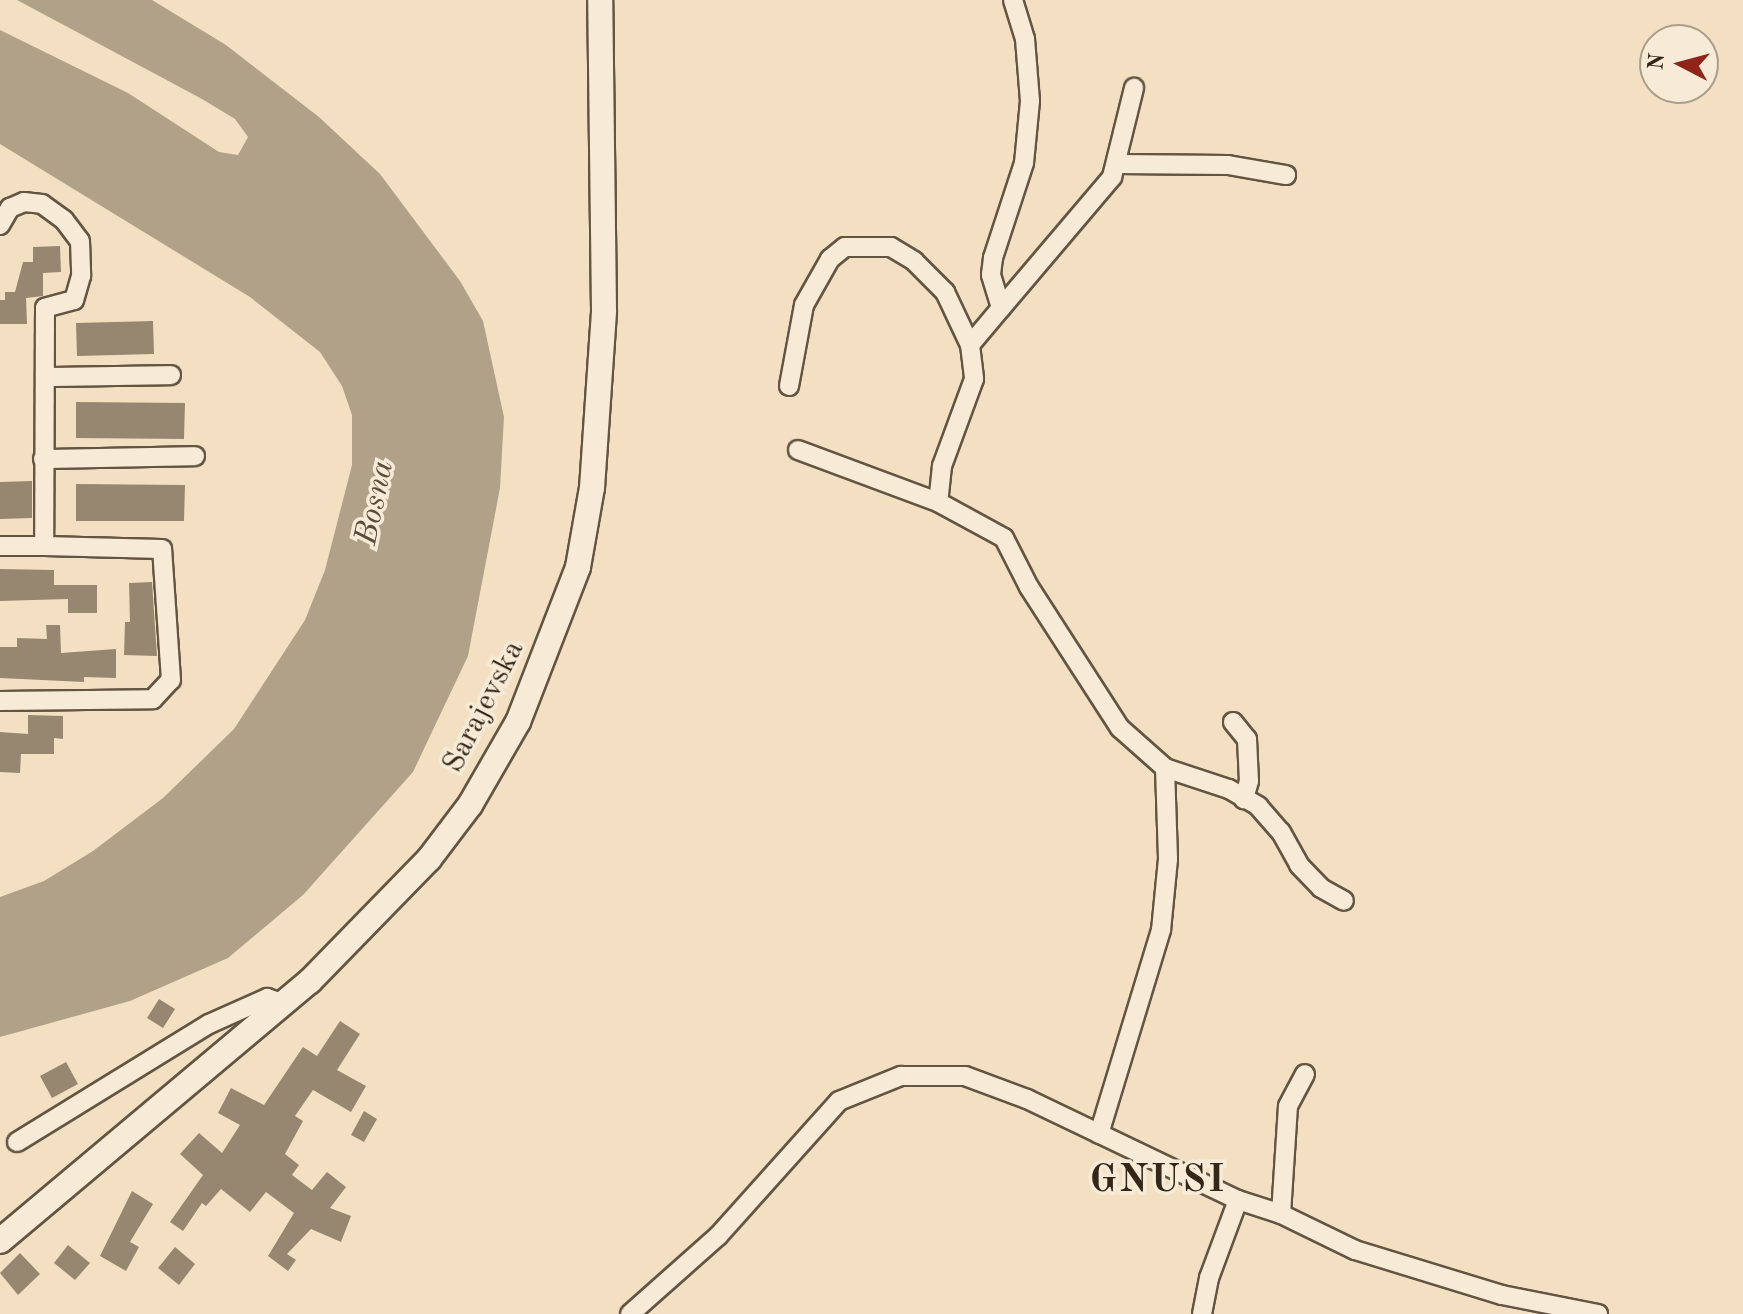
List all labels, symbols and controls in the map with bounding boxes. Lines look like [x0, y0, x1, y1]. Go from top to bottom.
north arrow [1639, 24, 1719, 104]
text: N [1645, 52, 1669, 71]
water label: Bosna [348, 457, 404, 549]
street label: Sarajevska [435, 635, 533, 779]
district label: GNUSI [1090, 1159, 1226, 1205]

